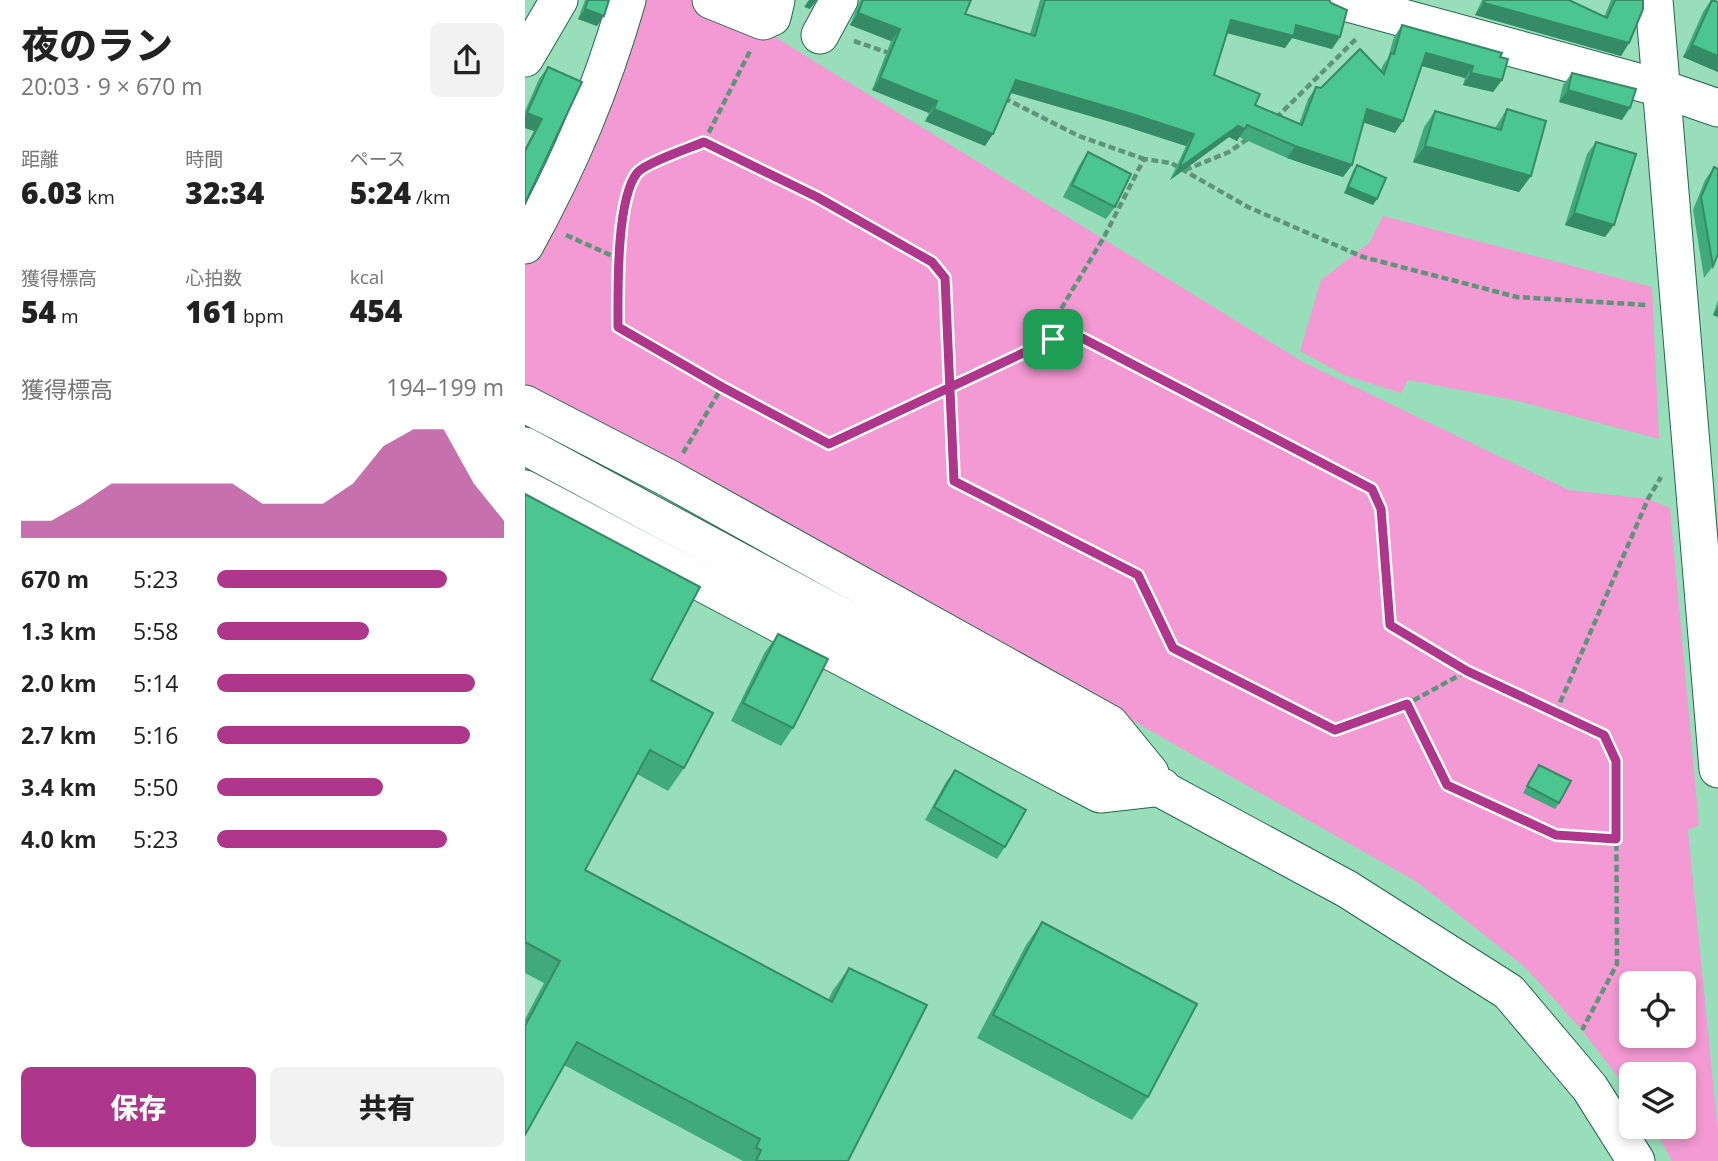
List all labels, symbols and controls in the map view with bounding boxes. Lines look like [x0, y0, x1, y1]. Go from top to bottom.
text: 夜のラン [21, 18, 173, 70]
button: share [430, 23, 504, 97]
text: 20:03 · 9 × 670 m [21, 70, 203, 102]
text: 距離 [21, 146, 59, 172]
text: 時間 [185, 146, 223, 172]
text: ペース [350, 146, 406, 172]
text: 6.03 [21, 172, 82, 213]
text: 32:34 [185, 172, 264, 213]
text: 5:24 [350, 172, 411, 213]
text: km [82, 184, 115, 210]
text: /km [411, 184, 451, 210]
text: kcal [350, 264, 384, 290]
text: 獲得標高 [21, 265, 97, 291]
text: 心拍数 [185, 265, 242, 291]
text: 454 [350, 290, 402, 331]
text: 54 [21, 291, 56, 332]
text: 161 [185, 291, 238, 332]
text: m [56, 303, 79, 329]
text: bpm [238, 303, 284, 329]
pin [1023, 309, 1083, 369]
icon: arrive [1034, 320, 1072, 358]
text: 194–199 m [386, 371, 504, 403]
text: 獲得標高 [21, 373, 113, 405]
text: 670 m [21, 563, 89, 595]
text: 5:23 [133, 563, 179, 595]
text: 1.3 km [21, 615, 97, 647]
text: 5:58 [133, 615, 179, 647]
text: 2.0 km [21, 667, 97, 699]
text: 5:14 [133, 667, 179, 699]
text: 2.7 km [21, 719, 97, 751]
text: 5:16 [133, 719, 179, 751]
text: 3.4 km [21, 771, 97, 803]
text: 5:50 [133, 771, 179, 803]
text: 4.0 km [21, 823, 97, 855]
text: 5:23 [133, 823, 179, 855]
map controls [1619, 971, 1696, 1139]
button: locate [1619, 971, 1696, 1048]
button: layers [1619, 1062, 1696, 1139]
button: 保存 [21, 1067, 256, 1147]
button: 共有 [270, 1067, 504, 1147]

